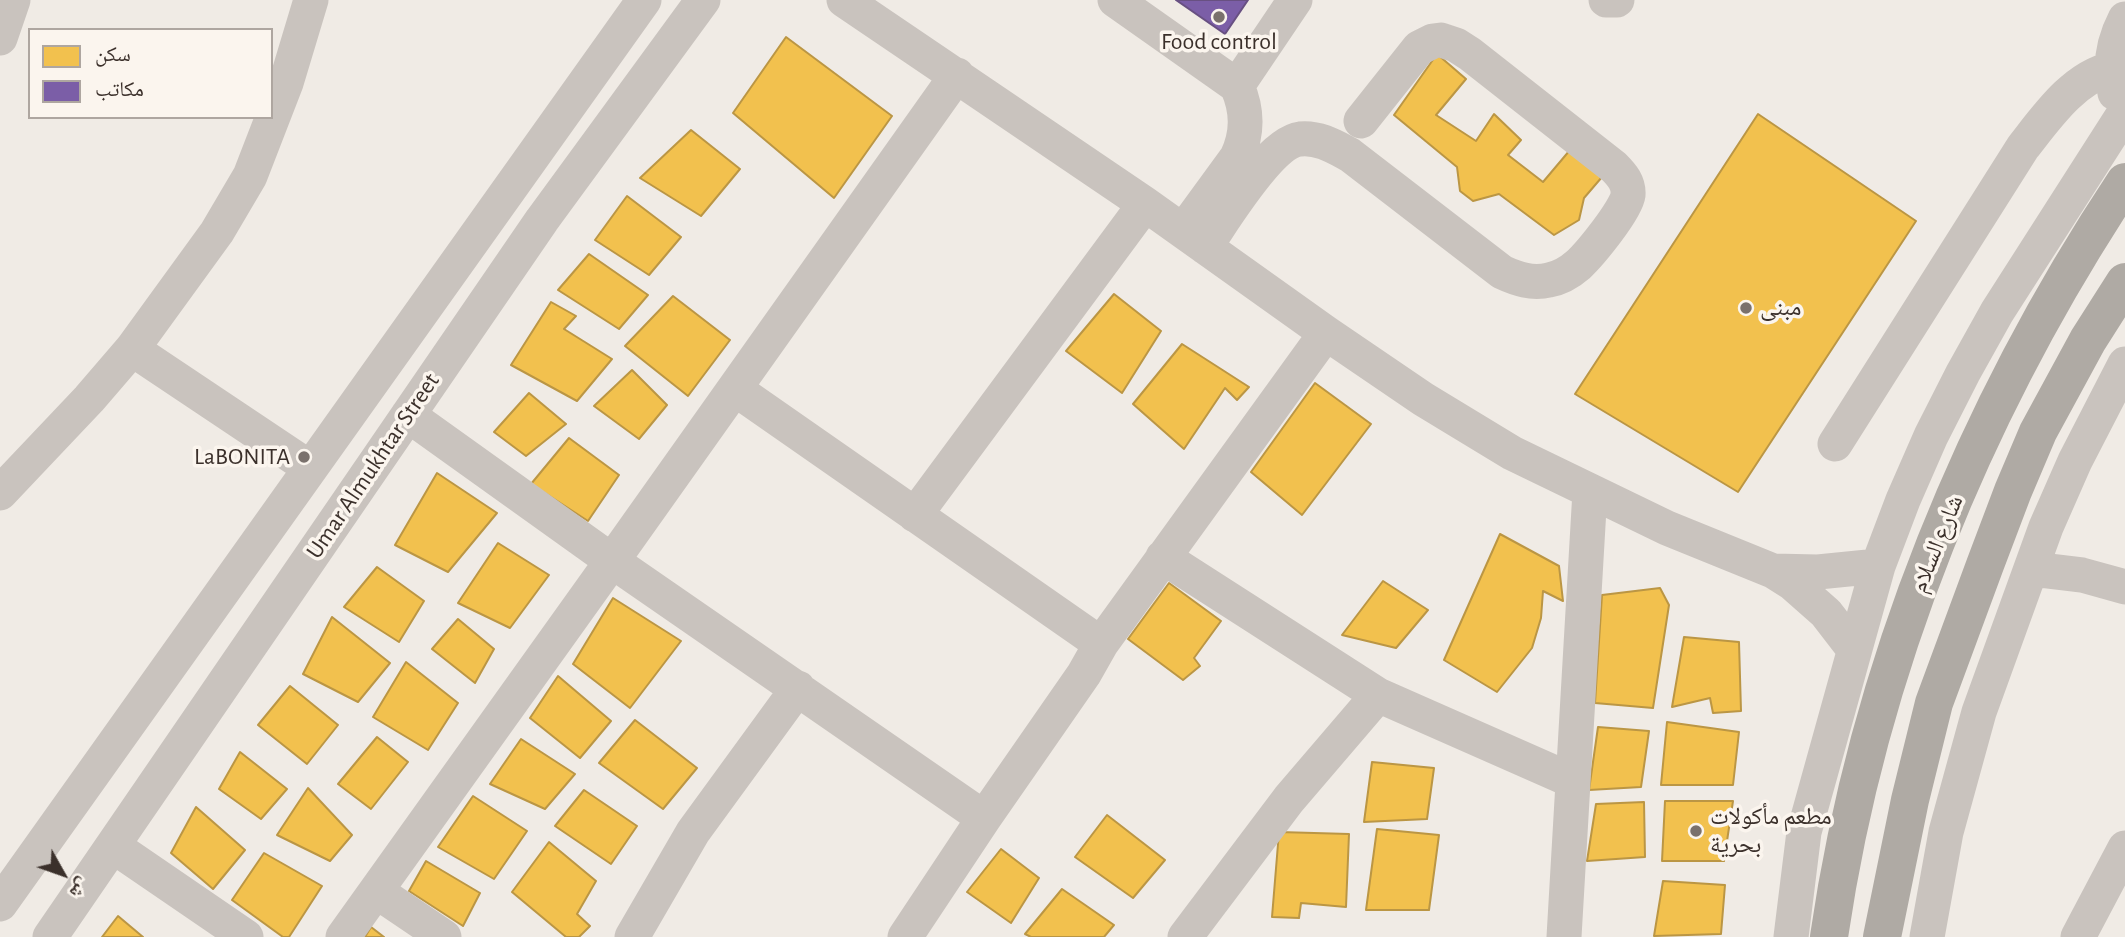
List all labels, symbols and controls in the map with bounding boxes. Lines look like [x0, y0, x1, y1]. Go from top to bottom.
marker: Food control [1211, 9, 1227, 25]
legend [28, 28, 273, 119]
place label: Food control [1161, 28, 1277, 56]
text: سكن [95, 44, 131, 65]
text: مكاتب [95, 79, 144, 100]
place label: مبنى [1760, 294, 1801, 322]
marker: مبنى [1738, 300, 1754, 316]
street label: Umar Almukhtar Street [300, 368, 446, 564]
place label: LaBONITA [194, 443, 290, 471]
marker: LaBONITA [296, 449, 312, 465]
street label: شارع السلام [1904, 491, 1970, 597]
place label: مطعم مأكولات بحرية [1710, 803, 1832, 859]
marker: مطعم مأكولات بحرية [1688, 823, 1704, 839]
north arrow [28, 839, 98, 909]
text: ش [66, 874, 93, 902]

